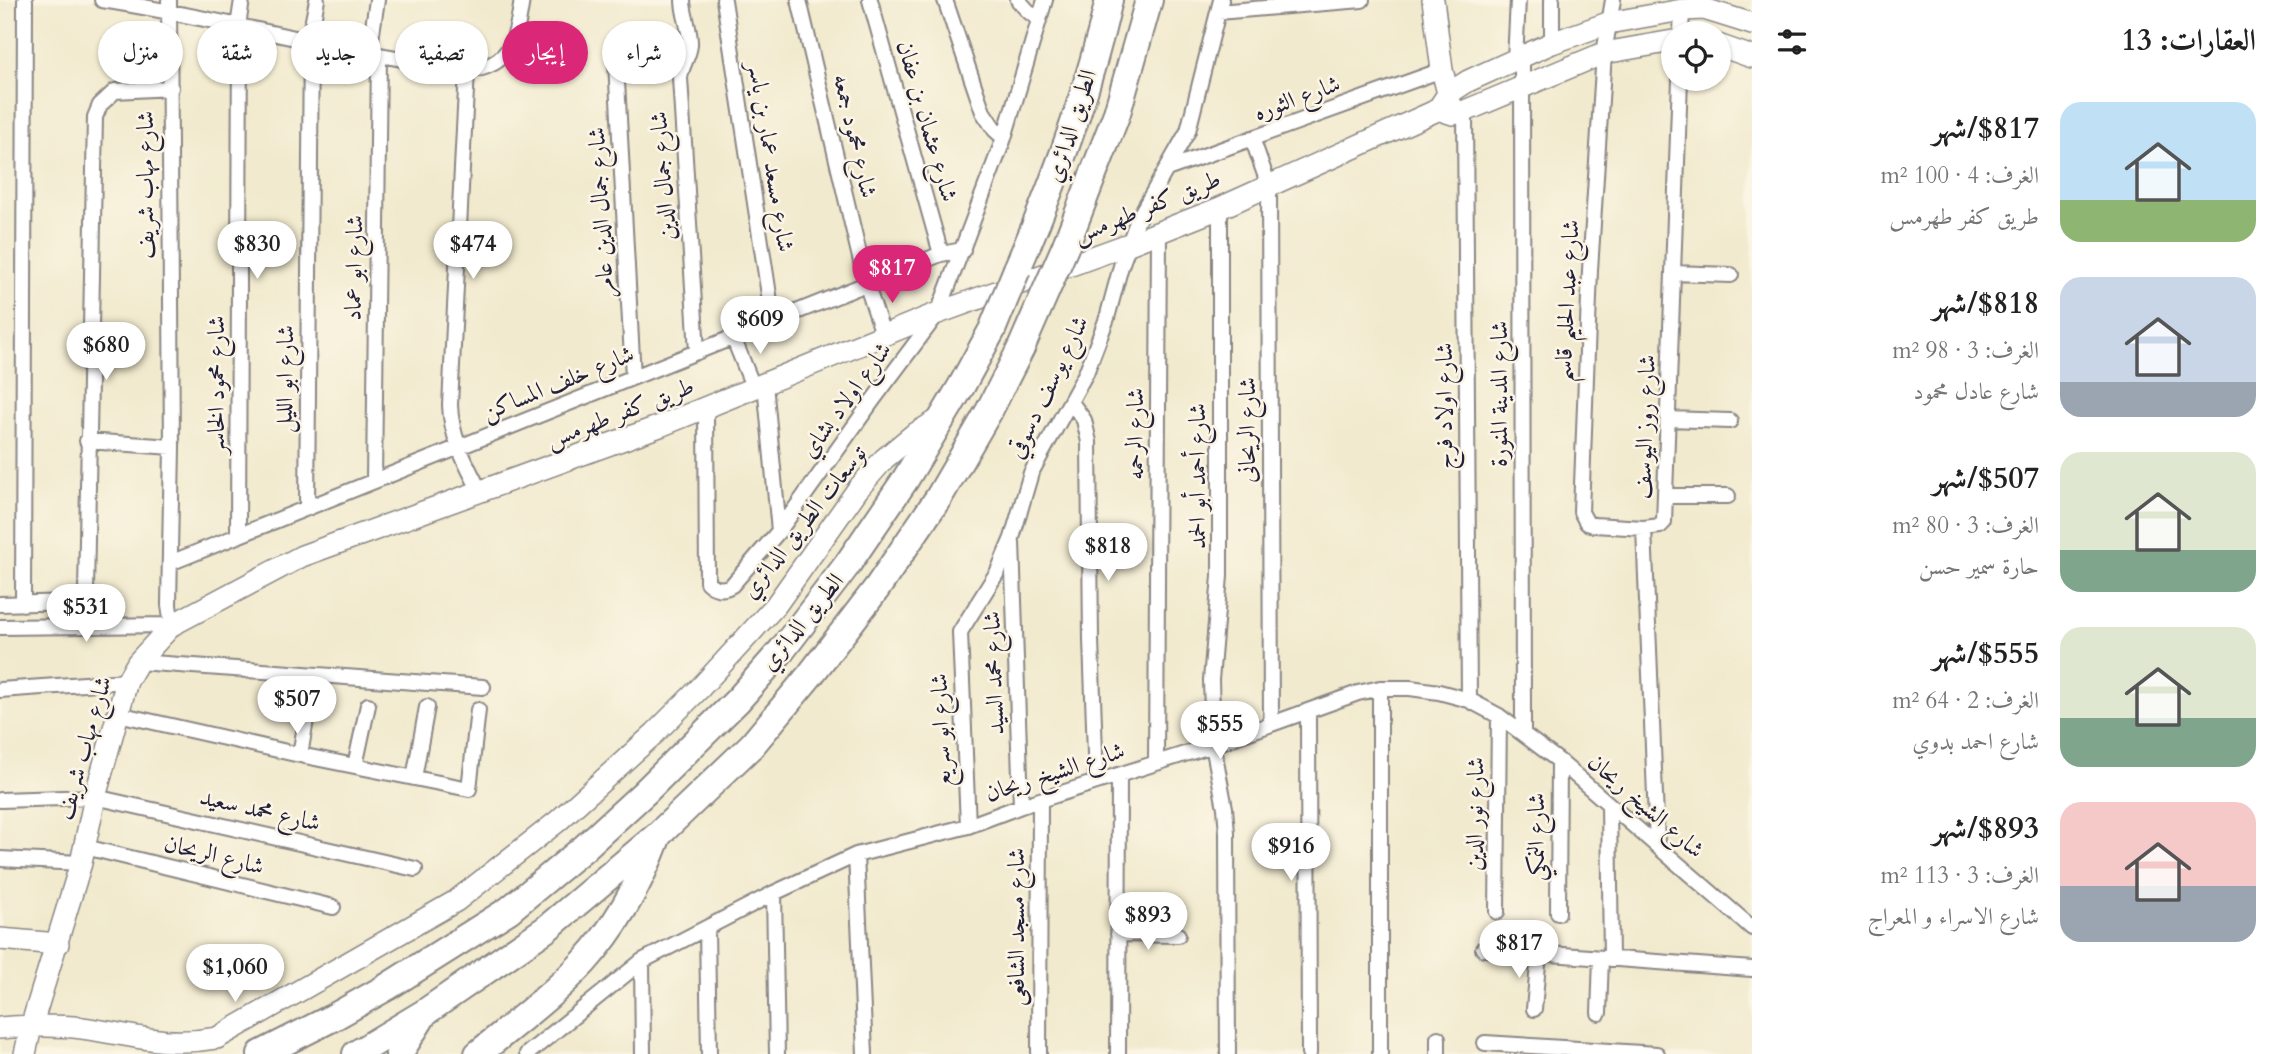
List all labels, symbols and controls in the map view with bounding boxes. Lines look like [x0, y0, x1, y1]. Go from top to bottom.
text: العقارات: 13 [2121, 20, 2256, 61]
chip: منزل [98, 21, 183, 84]
chip: شقة [197, 21, 277, 84]
chip: جديد [291, 21, 381, 84]
chip: تصفية [395, 21, 488, 84]
chip: إيجار [502, 21, 588, 84]
chip: شراء [602, 21, 686, 84]
map controls [1661, 21, 1731, 91]
button: locate [1661, 21, 1731, 91]
icon: filters [1773, 23, 1811, 61]
street label: شارع عثمان بن عفان [885, 37, 966, 206]
street label: شارع مسعد عمار بن ياسر [736, 57, 802, 255]
street label: الطريق الدائري [1037, 65, 1107, 188]
street label: شارع الثوره [1249, 67, 1346, 132]
street label: شارع محمود جمعه [822, 71, 885, 202]
text: $817/شهر [1933, 108, 2039, 149]
street label: شارع جمال الدين [642, 110, 687, 242]
street label: شارع مهاب شريف [129, 111, 165, 259]
street label: شارع جمال الدين عامر [580, 126, 625, 298]
icon: home [2116, 130, 2200, 214]
text: الغرف: 4 · 100 m² [1880, 160, 2039, 191]
street label: طريق كفر طهرمس [1068, 162, 1226, 252]
text: طريق كفر طهرمس [1889, 201, 2039, 232]
street label: شارع ابو عماد [337, 215, 374, 321]
street label: شارع عبد الحليم قاسم [1546, 219, 1595, 383]
pin: $830 [216, 222, 298, 281]
pin: $474 [432, 222, 514, 281]
text: $830 [233, 228, 281, 259]
text: $474 [449, 228, 497, 259]
pin: $817 [851, 246, 933, 305]
text: $817 [868, 252, 916, 283]
text: $818/شهر [1933, 283, 2039, 324]
pin: $609 [719, 296, 801, 356]
text: $609 [736, 303, 784, 334]
icon: home [2116, 305, 2200, 389]
street label: شارع يوسف دسوقي [999, 310, 1099, 465]
street label: شارع محمود الخاسر [200, 316, 236, 457]
street label: شارع المدينة المنورة [1483, 321, 1519, 467]
pin: $680 [65, 322, 147, 382]
street label: شارع ابو الليل [268, 325, 305, 433]
text: $680 [82, 329, 130, 360]
street label: شارع اولاد بشاي [793, 335, 902, 467]
text: الغرف: 3 · 98 m² [1892, 335, 2039, 366]
street label: شارع خلف المساكن [477, 337, 640, 431]
street label: شارع اولاد فرج [1428, 343, 1465, 469]
street label: شارع روز اليوسف [1626, 354, 1667, 500]
street label: طريق كفر طهرمس [541, 370, 699, 456]
text: شارع عادل محمود [1913, 376, 2039, 407]
street label: شارع الريحانى [1231, 377, 1267, 483]
street label: شارع الرحمه [1119, 388, 1155, 480]
street label: شارع أحمد أبو الحمد [1180, 403, 1217, 549]
street label: توسعات الطريق الدائري [734, 438, 876, 607]
text: $507/شهر [1933, 458, 2039, 499]
icon: home [2116, 480, 2200, 564]
text: الغرف: 3 · 80 m² [1892, 510, 2039, 541]
pin: $818 [1067, 524, 1149, 583]
text: $818 [1084, 530, 1132, 561]
text: حارة سمير حسن [1919, 551, 2039, 582]
street label: الطريق الدائري [752, 566, 853, 679]
pin: $531 [45, 584, 127, 644]
text: $531 [62, 591, 110, 622]
street label: شارع محمد السيد [975, 611, 1016, 735]
text: $555/شهر [1933, 633, 2039, 674]
icon: home [2116, 655, 2200, 739]
street label: شارع مهاب شريف [48, 672, 123, 825]
street label: شارع ابو سريع [923, 673, 964, 787]
pin: $507 [256, 676, 338, 736]
text: $507 [273, 683, 321, 714]
text: الغرف: 2 · 64 m² [1892, 685, 2039, 716]
pin: $555 [1179, 702, 1261, 761]
text: $555 [1196, 708, 1244, 739]
text: شارع احمد بدوي [1912, 726, 2039, 757]
street label: شارع الشيخ ريحان [981, 734, 1130, 814]
street label: شارع الشيخ ريحان [1578, 746, 1712, 869]
street label: شارع نور الدين [1458, 757, 1495, 871]
street label: شارع محمد سعيد [196, 780, 324, 843]
street label: شارع النمكي [1520, 793, 1558, 881]
text: $893/شهر [1933, 808, 2039, 849]
pin: $916 [1250, 824, 1332, 883]
street label: شارع الريحان [160, 827, 268, 886]
text: $916 [1267, 830, 1315, 861]
icon: home [2116, 830, 2200, 914]
street label: شارع مسجد الشافعى [1000, 848, 1036, 1006]
text: الغرف: 3 · 113 m² [1880, 860, 2039, 891]
pin: $893 [1107, 892, 1189, 952]
text: $893 [1124, 899, 1172, 930]
text: شارع الاسراء و المعراج [1868, 901, 2039, 932]
pin: $817 [1478, 920, 1560, 980]
text: $817 [1495, 927, 1543, 958]
pin: $1,060 [178, 944, 292, 1004]
text: $1,060 [202, 951, 268, 982]

